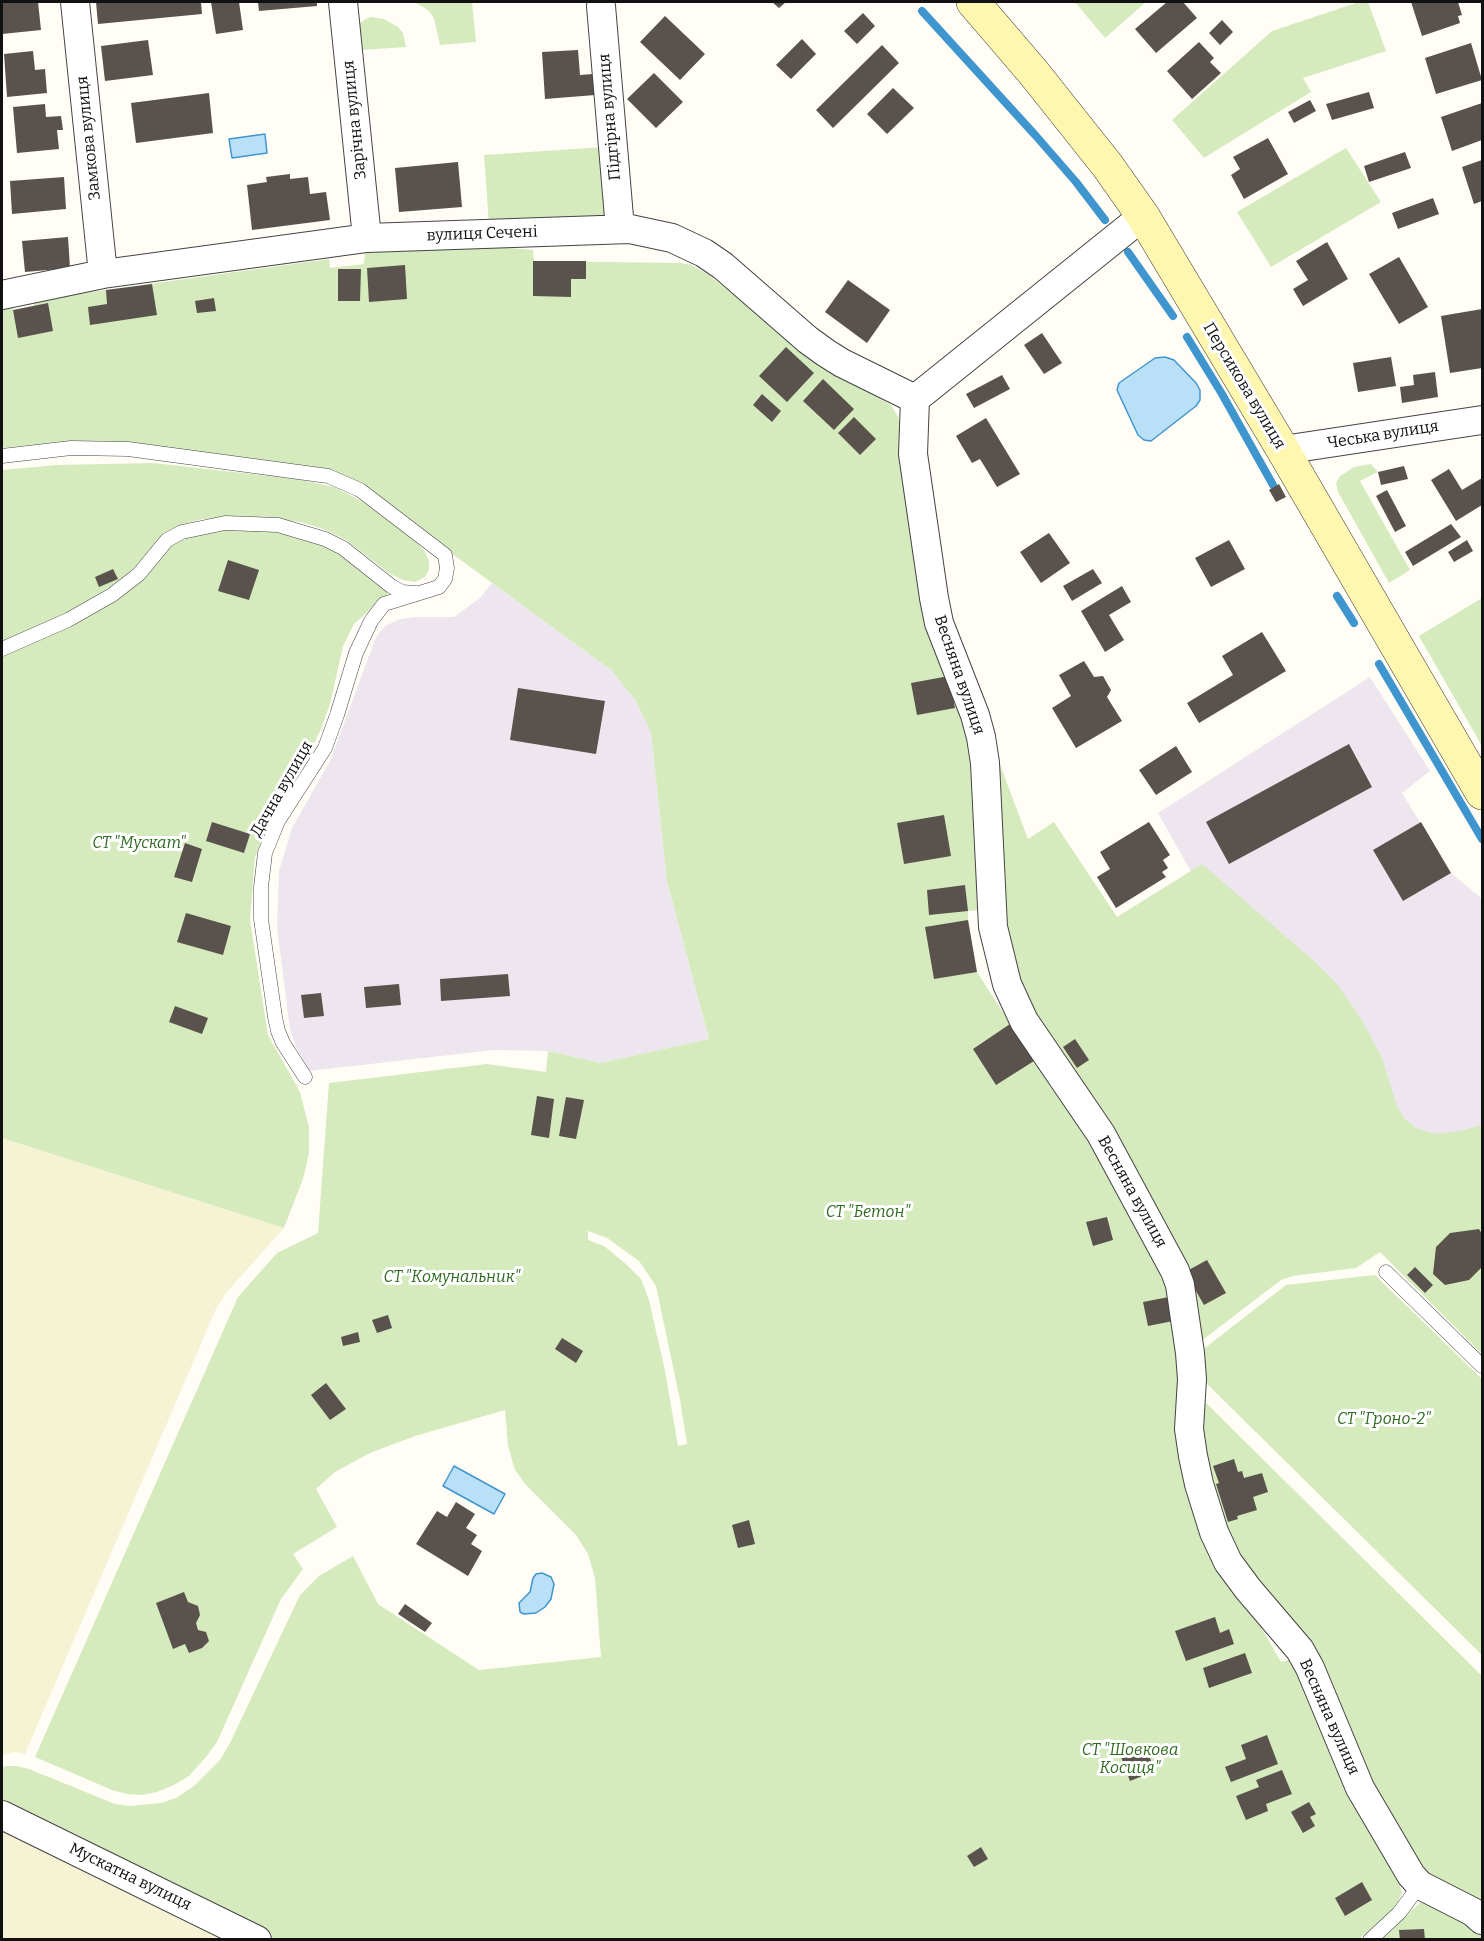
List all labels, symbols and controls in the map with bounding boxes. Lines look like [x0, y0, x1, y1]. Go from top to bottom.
street label: Підгірна вулиця [595, 53, 625, 181]
street label: Зарічна вулиця [339, 60, 371, 180]
street label: Замкова вулиця [73, 75, 105, 201]
street label: вулиця Сечені [426, 222, 538, 246]
street label: Персикова вулиця [1199, 319, 1289, 453]
street label: Чеська вулиця [1326, 417, 1440, 453]
street label: Весняна вулиця [930, 613, 988, 737]
street label: Дачна вулиця [247, 738, 317, 840]
park label: СТ "Мускат" [92, 834, 186, 854]
street label: Весняна вулиця [1093, 1133, 1171, 1251]
park label: СТ "Бетон" [826, 1203, 910, 1223]
park label: СТ "Комунальник" [384, 1268, 520, 1288]
park label: СТ "Гроно-2" [1337, 1410, 1431, 1430]
street label: Весняна вулиця [1295, 1656, 1363, 1778]
park label: СТ "Шовкова Косиця" [1082, 1741, 1178, 1779]
street label: Мускатна вулиця [66, 1839, 194, 1915]

